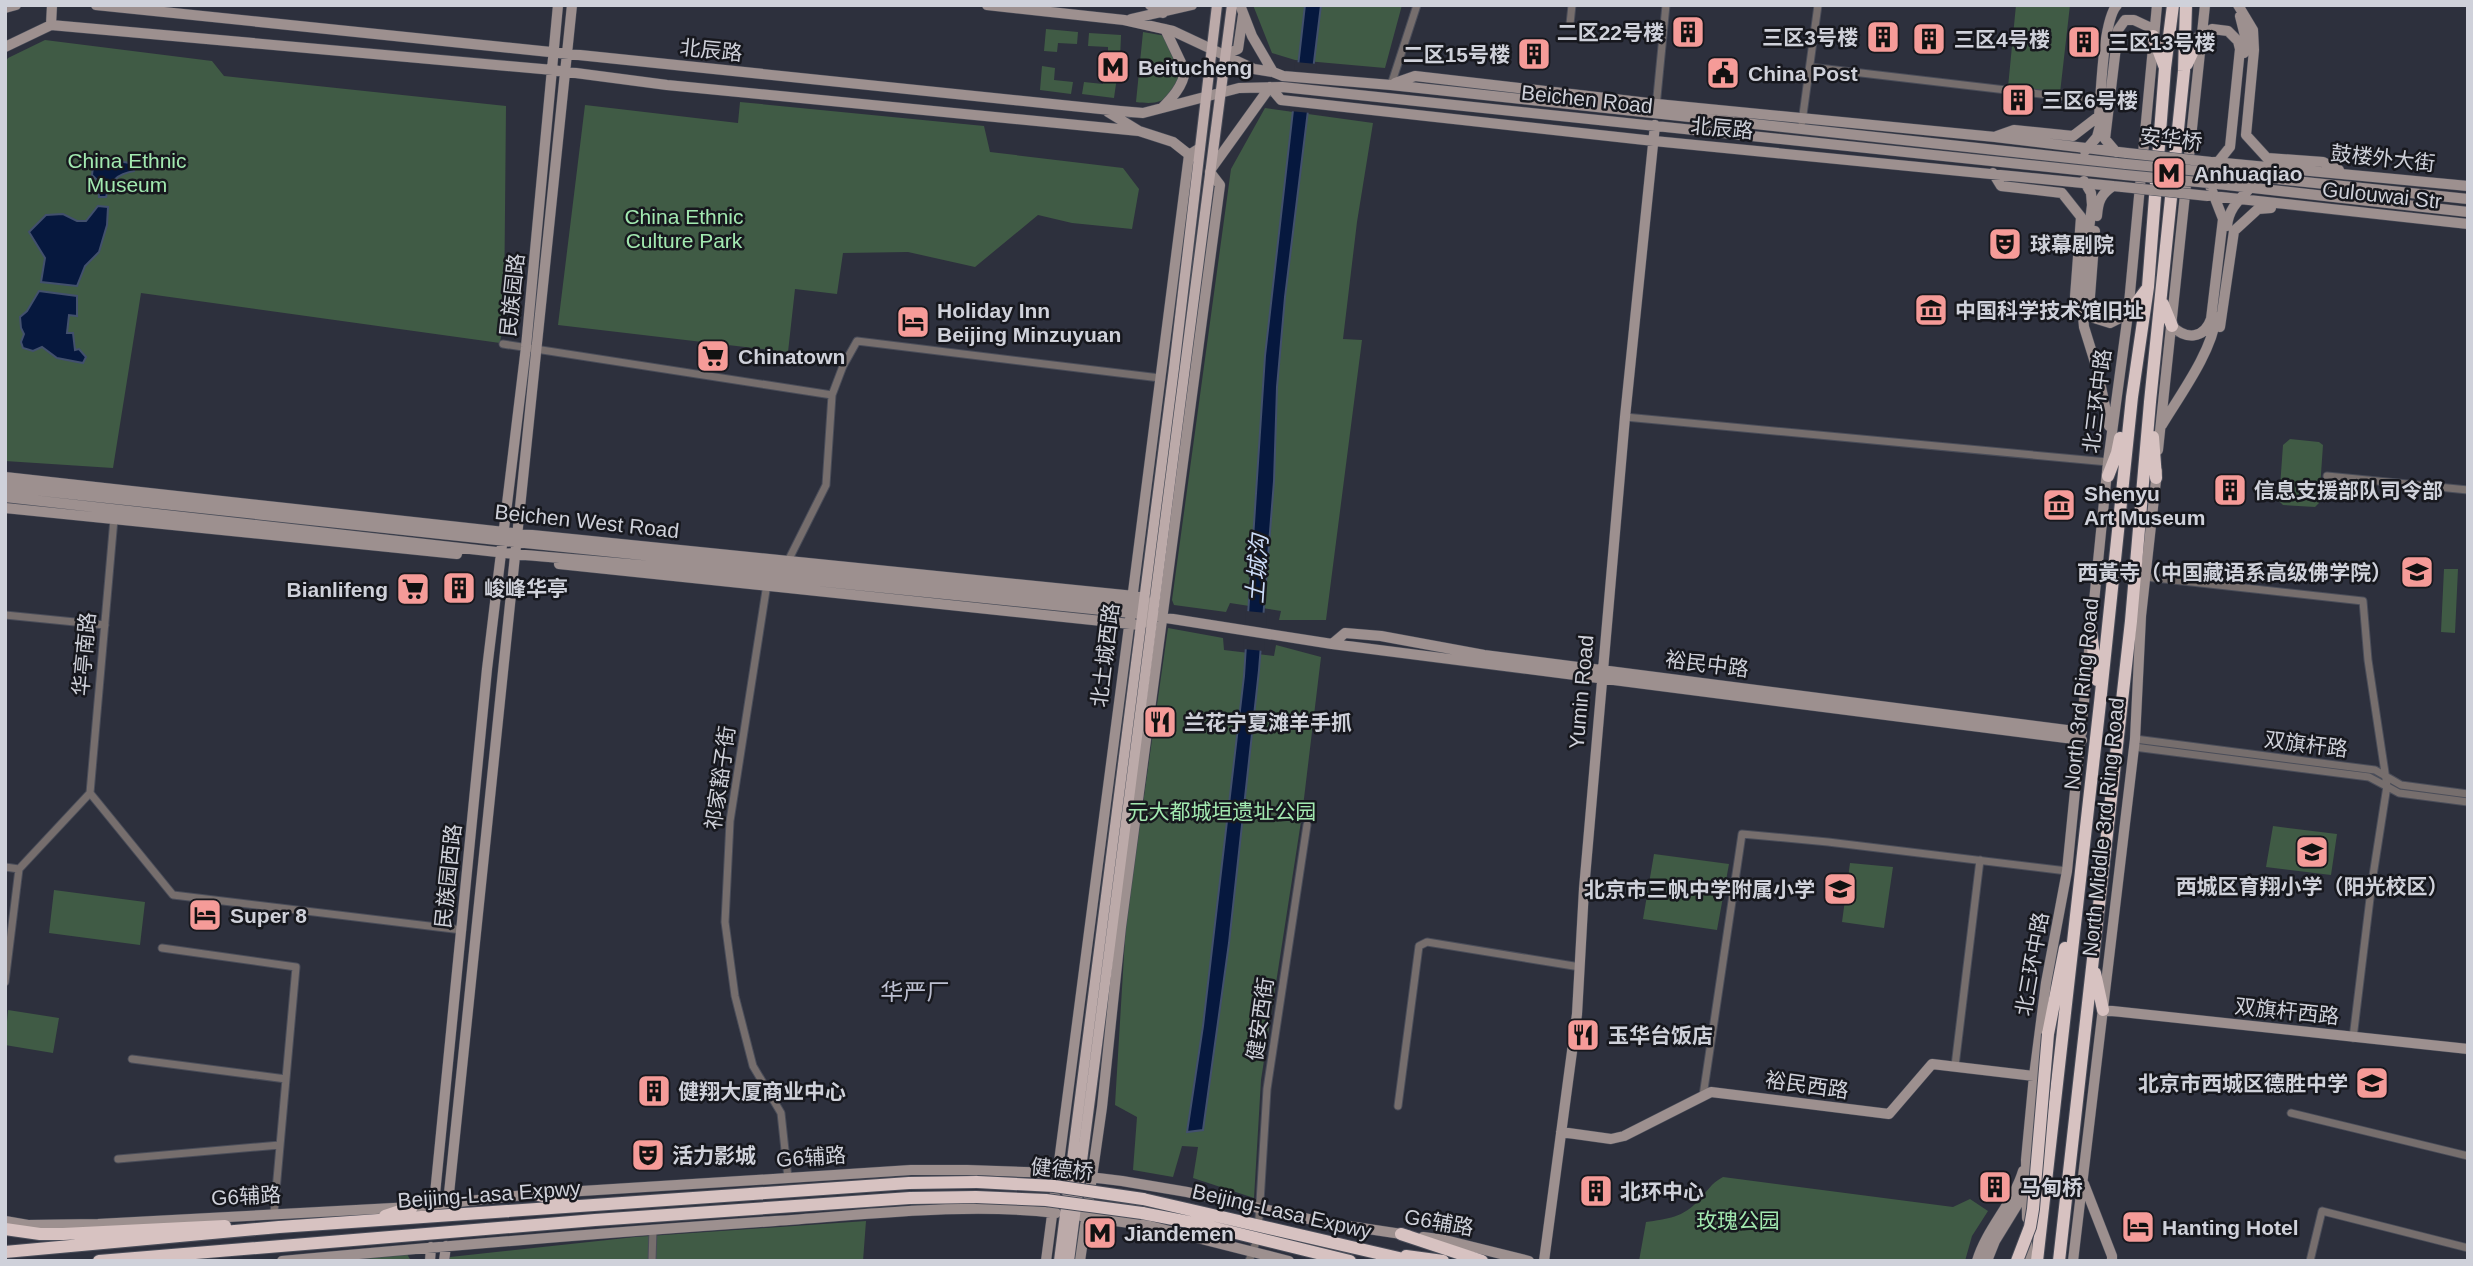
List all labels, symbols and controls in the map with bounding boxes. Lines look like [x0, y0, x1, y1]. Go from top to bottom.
building icon: 二区22号楼 [1669, 13, 1707, 51]
building icon: 三区3号楼 [1864, 18, 1902, 56]
building icon: 三区4号楼 [1910, 20, 1948, 58]
place label: 二区22号楼 [1557, 21, 1664, 44]
building icon: 三区13号楼 [2065, 23, 2103, 61]
place label: 三区3号楼 [1762, 26, 1858, 49]
place label: 三区4号楼 [1954, 28, 2050, 51]
place label: 三区13号楼 [2108, 31, 2215, 54]
street label: 北辰路 [678, 35, 744, 65]
building icon: 二区15号楼 [1515, 35, 1553, 73]
place label: 二区15号楼 [1403, 43, 1510, 66]
metro station icon: Beitucheng [1094, 48, 1132, 86]
public building icon: China Post [1704, 54, 1742, 92]
place label: Beitucheng [1138, 56, 1252, 79]
place label: China Post [1748, 62, 1858, 85]
street label: Beichen Road [1520, 81, 1654, 117]
building icon: 三区6号楼 [1999, 81, 2037, 119]
place label: 三区6号楼 [2042, 89, 2138, 112]
street label: 北辰路 [1690, 114, 1754, 142]
street label: 安华桥 [2138, 124, 2204, 154]
street label: 鼓楼外大街 [2330, 141, 2436, 175]
park label: China Ethnic Museum [67, 149, 187, 196]
metro station icon: Anhuaqiao [2150, 154, 2188, 192]
place label: Anhuaqiao [2194, 162, 2303, 185]
street label: Gulouwai Str [2321, 177, 2443, 213]
park label: China Ethnic Culture Park [624, 205, 744, 252]
theatre icon: 球幕剧院 [1986, 225, 2024, 263]
place label: 球幕剧院 [2030, 233, 2114, 256]
street label: 民族园路 [496, 252, 528, 338]
museum icon: 中国科学技术馆旧址 [1912, 291, 1950, 329]
place label: Holiday Inn Beijing Minzuyuan [937, 299, 1121, 346]
place label: 中国科学技术馆旧址 [1955, 299, 2144, 322]
hotel icon: Holiday Inn Beijing Minzuyuan [894, 303, 932, 341]
supermarket icon: Chinatown [694, 337, 732, 375]
place label: Chinatown [738, 345, 845, 368]
street label: 北三环中路 [2079, 347, 2115, 455]
building icon: 信息支援部队司令部 [2211, 471, 2249, 509]
place label: 信息支援部队司令部 [2254, 479, 2443, 502]
place label: Shenyu Art Museum [2084, 482, 2205, 529]
museum icon: Shenyu Art Museum [2040, 486, 2078, 524]
street label: Beichen West Road [494, 500, 680, 542]
water label: 土城沟 [1242, 531, 1273, 604]
school or university icon: 西黃寺（中国藏语系高级佛学院） [2398, 553, 2436, 591]
place label: 西黃寺（中国藏语系高级佛学院） [2077, 561, 2392, 584]
building icon: 峻峰华亭 [440, 569, 478, 607]
supermarket icon: Bianlifeng [394, 570, 432, 608]
place label: 峻峰华亭 [484, 577, 568, 600]
place label: Bianlifeng [286, 578, 388, 601]
street label: North 3rd Ring Road [2059, 597, 2103, 791]
street label: 北土城西路 [1087, 601, 1123, 709]
street label: 华亭南路 [69, 611, 99, 697]
street label: Yumin Road [1565, 634, 1597, 750]
street label: 裕民中路 [1664, 647, 1750, 681]
street label: North Middle 3rd Ring Road [2078, 696, 2128, 958]
restaurant icon: 兰花宁夏滩羊手抓 [1141, 703, 1179, 741]
place label: 兰花宁夏滩羊手抓 [1184, 711, 1352, 734]
street label: 祁家豁子街 [701, 724, 739, 832]
street label: 双旗杆路 [2263, 727, 2349, 761]
park label: 元大都城垣遗址公园 [1128, 800, 1317, 823]
street label: 民族园西路 [431, 823, 465, 929]
school or university icon: 西城区育翔小学（阳光校区） [2293, 833, 2331, 871]
school or university icon: 北京市三帆中学附属小学 [1821, 870, 1859, 908]
place label: 西城区育翔小学（阳光校区） [2176, 875, 2449, 898]
place label: 北京市三帆中学附属小学 [1584, 878, 1815, 901]
hotel icon: Super 8 [186, 896, 224, 934]
place label: Super 8 [230, 904, 307, 927]
street label: 北三环中路 [2012, 910, 2052, 1018]
street label: 健安西街 [1243, 976, 1277, 1062]
district label: 华严厂 [881, 979, 950, 1005]
street label: 双旗杆西路 [2234, 994, 2340, 1028]
restaurant icon: 玉华台饭店 [1564, 1016, 1602, 1054]
place label: 玉华台饭店 [1608, 1024, 1713, 1047]
school or university icon: 北京市西城区德胜中学 [2353, 1064, 2391, 1102]
street label: 裕民西路 [1764, 1068, 1850, 1102]
building icon: 健翔大厦商业中心 [635, 1072, 673, 1110]
place label: 北京市西城区德胜中学 [2138, 1072, 2348, 1095]
place label: 健翔大厦商业中心 [678, 1080, 846, 1103]
theatre icon: 活力影城 [629, 1136, 667, 1174]
street label: G6辅路 [775, 1143, 847, 1171]
place label: 活力影城 [672, 1144, 756, 1167]
street label: 健德桥 [1030, 1155, 1094, 1183]
building icon: 马甸桥 [1976, 1168, 2014, 1206]
building icon: 北环中心 [1577, 1172, 1615, 1210]
street label: Beijing-Lasa Expwy [397, 1176, 582, 1212]
place label: 马甸桥 [2020, 1176, 2083, 1199]
street label: Beijing-Lasa Expwy [1190, 1179, 1374, 1243]
place label: 北环中心 [1620, 1180, 1704, 1203]
street label: G6辅路 [210, 1183, 282, 1209]
street label: G6辅路 [1403, 1205, 1475, 1239]
hotel icon: Hanting Hotel [2119, 1208, 2157, 1246]
park label: 玫瑰公园 [1696, 1209, 1780, 1232]
metro station icon: Jiandemen [1081, 1214, 1119, 1252]
place label: Hanting Hotel [2162, 1216, 2299, 1239]
place label: Jiandemen [1124, 1222, 1234, 1245]

